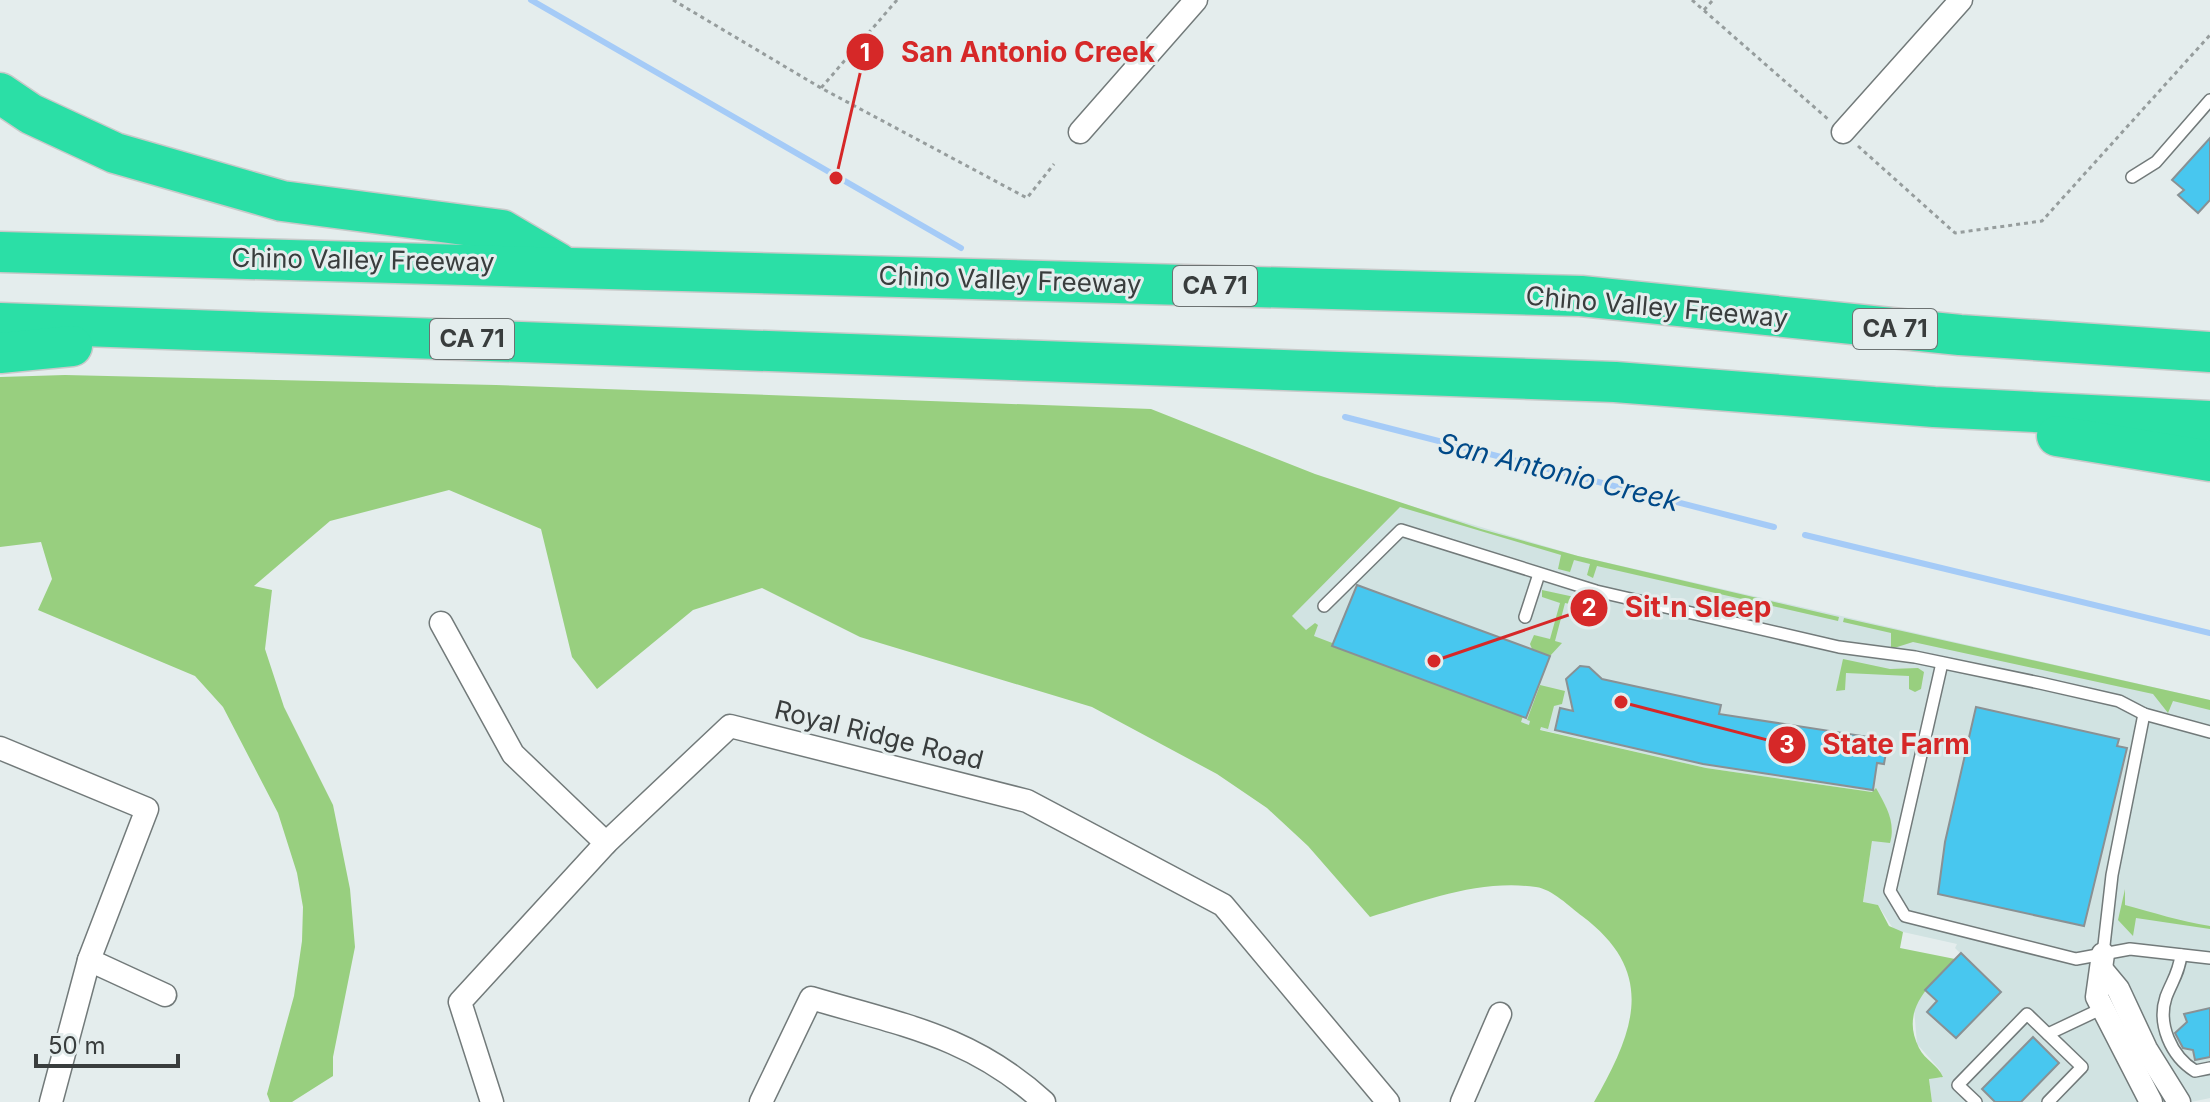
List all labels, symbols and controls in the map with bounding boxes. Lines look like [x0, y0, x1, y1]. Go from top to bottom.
callout: San Antonio Creek [845, 26, 1171, 78]
text: San Antonio Creek [901, 35, 1156, 69]
text: 1 [860, 38, 870, 67]
street label: Chino Valley Freeway [231, 242, 495, 277]
street label: Chino Valley Freeway [878, 259, 1142, 300]
road number: CA 71 [1173, 266, 1257, 306]
street label: Chino Valley Freeway [1525, 280, 1790, 333]
road number: CA 71 [1853, 309, 1937, 349]
road number: CA 71 [430, 319, 514, 359]
water label: San Antonio Creek [1435, 426, 1684, 519]
callout: Sit'n Sleep [1569, 582, 1787, 634]
text: Sit'n Sleep [1625, 590, 1771, 624]
text: 2 [1581, 593, 1597, 622]
street label: Royal Ridge Road [771, 694, 987, 775]
callout: State Farm [1767, 719, 1986, 771]
text: State Farm [1822, 727, 1970, 761]
text: 3 [1779, 730, 1795, 759]
scale bar [36, 1018, 178, 1068]
text: 50 m [48, 1031, 106, 1060]

